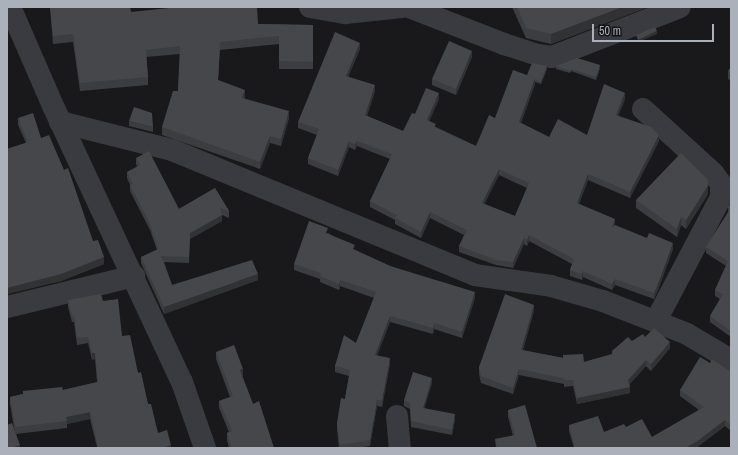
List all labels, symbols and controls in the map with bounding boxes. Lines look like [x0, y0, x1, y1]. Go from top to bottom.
scale bar [594, 16, 716, 42]
text: 50 m [599, 23, 621, 39]

